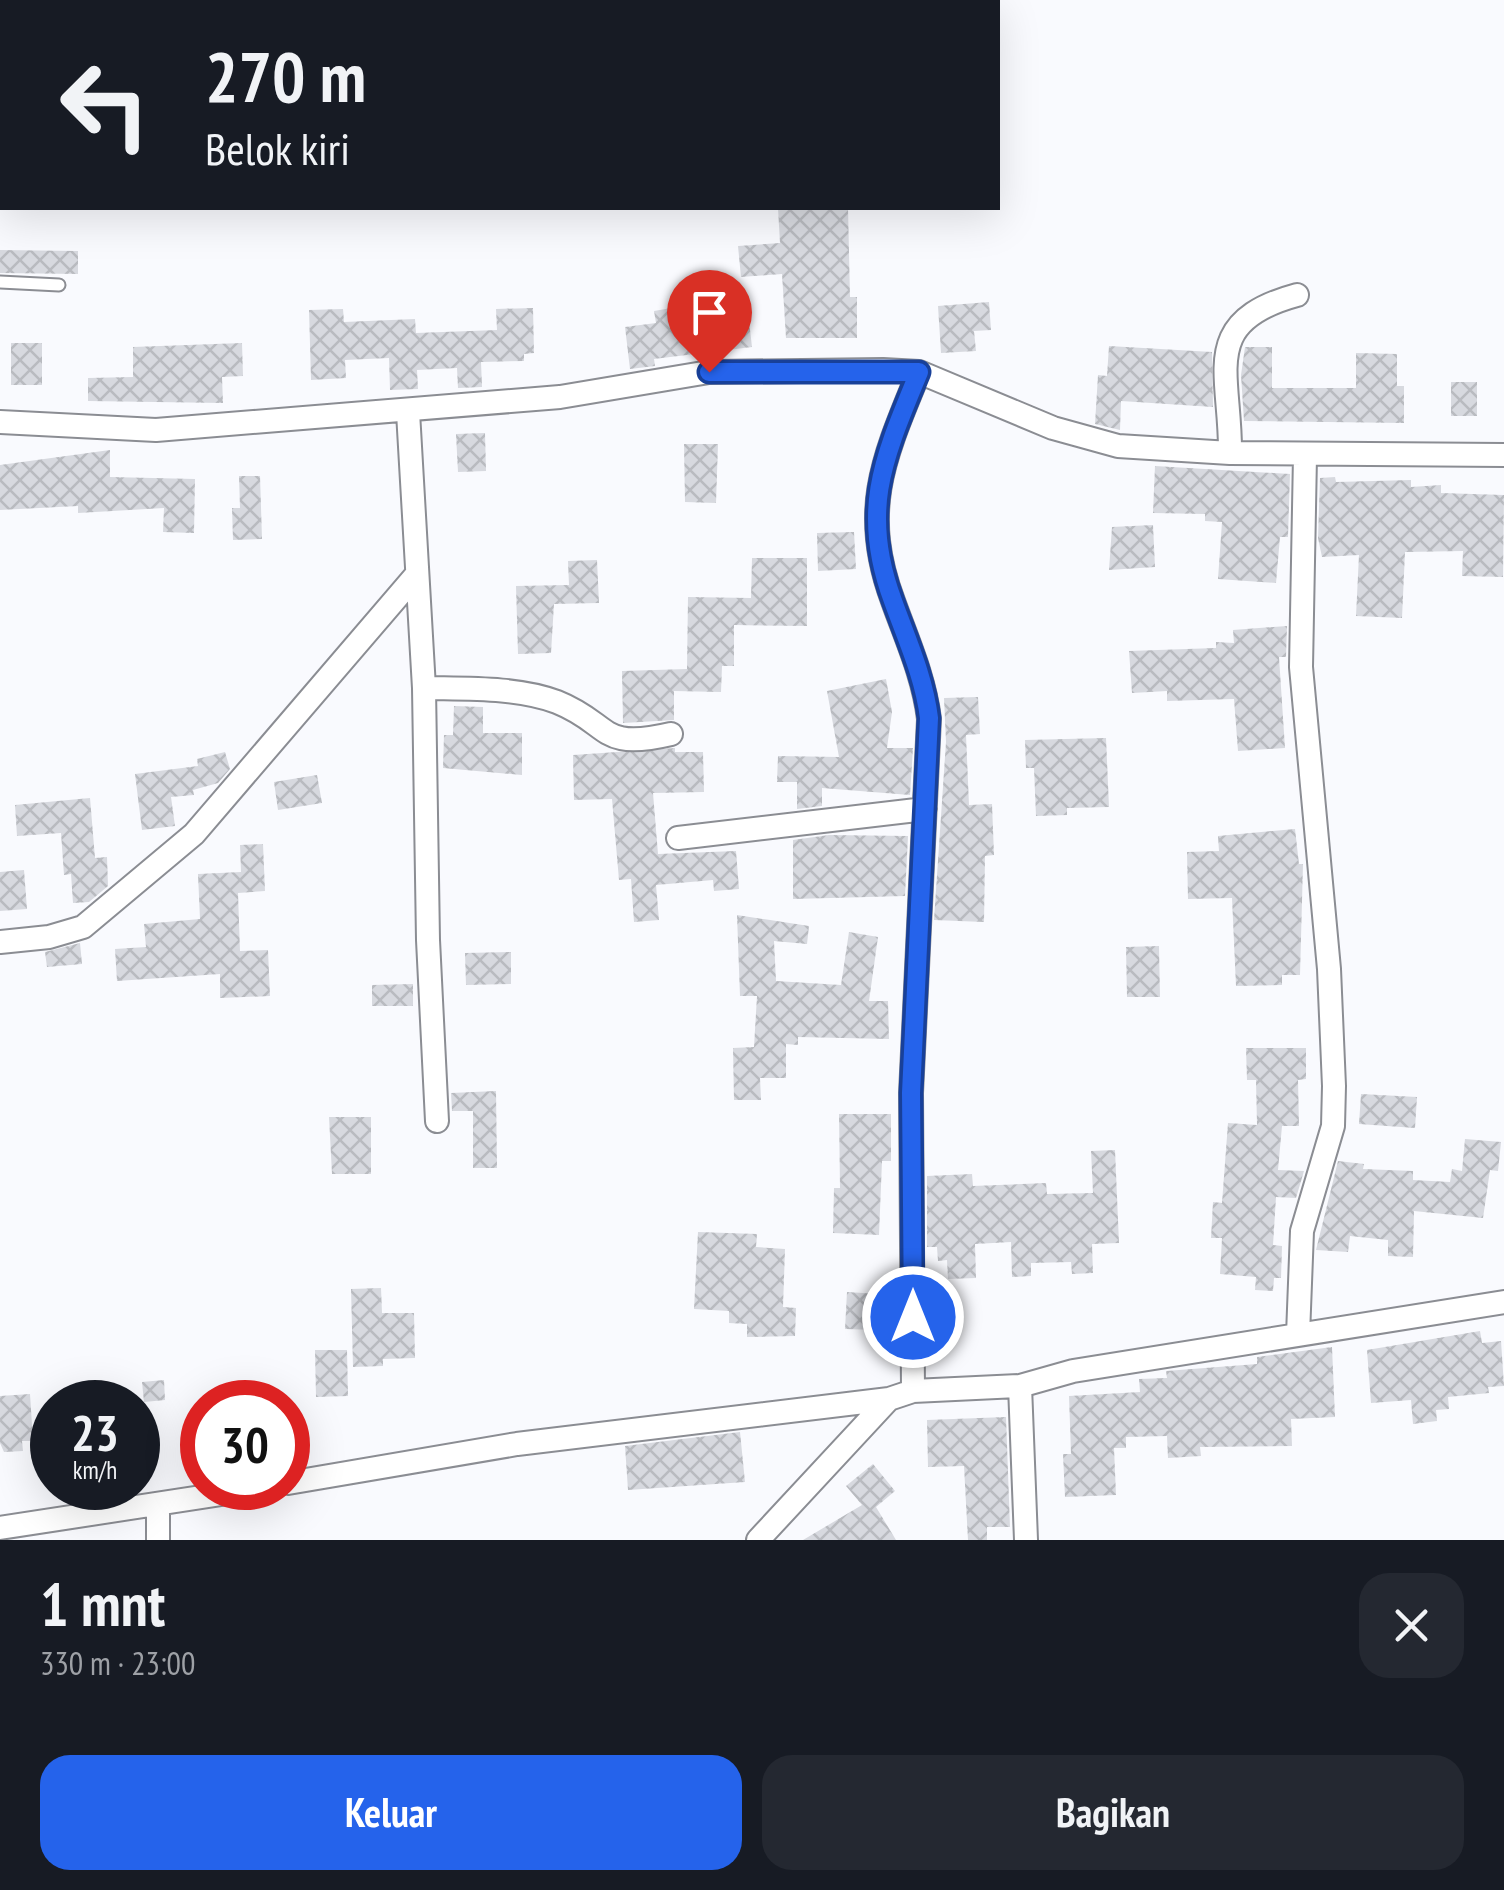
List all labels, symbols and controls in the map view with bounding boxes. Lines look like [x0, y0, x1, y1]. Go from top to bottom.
text: 270 m [205, 31, 366, 121]
icon: left [40, 40, 170, 170]
text: Belok kiri [205, 119, 350, 177]
pin [667, 270, 752, 373]
icon: arrive [682, 285, 737, 340]
position arrow [861, 1265, 965, 1369]
speed limit sign: 30 [180, 1380, 310, 1510]
text: 23 [71, 1400, 119, 1465]
text: km/h [73, 1454, 117, 1486]
text: 1 mnt [40, 1565, 165, 1643]
button: close [1359, 1573, 1464, 1678]
text: 330 m · 23:00 [40, 1642, 195, 1684]
button: Keluar [40, 1755, 742, 1870]
button: Bagikan [762, 1755, 1464, 1870]

